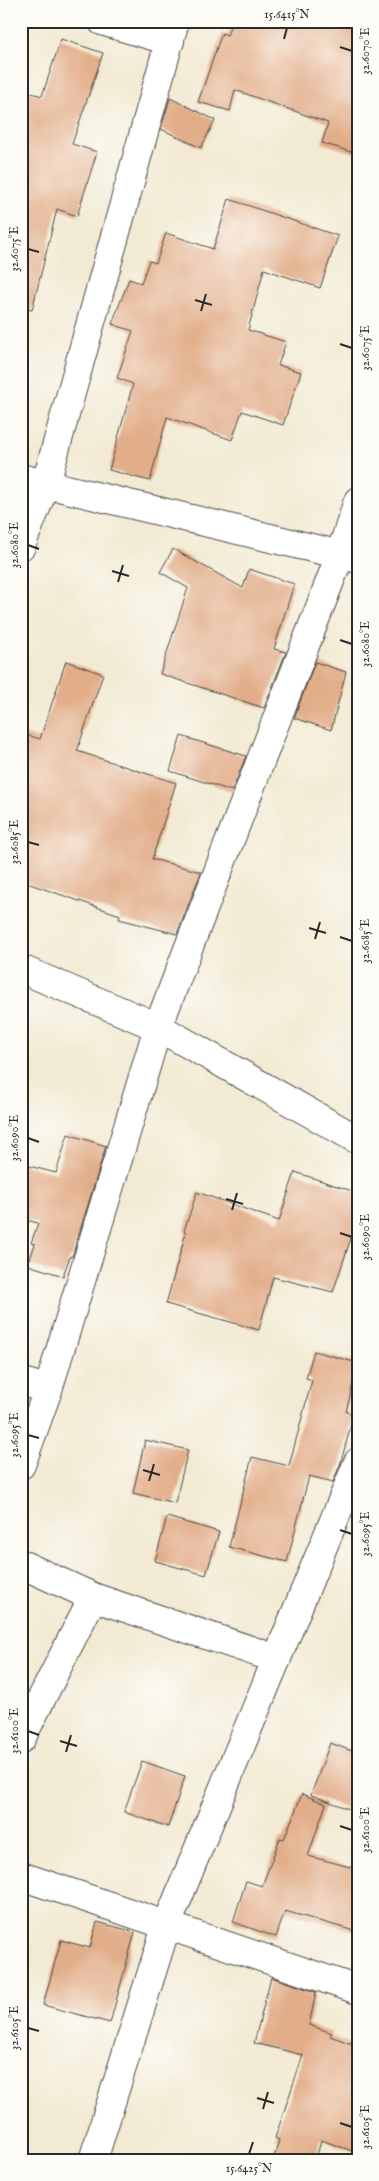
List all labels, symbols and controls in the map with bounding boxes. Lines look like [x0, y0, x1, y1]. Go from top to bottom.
text: 15.6415°N [264, 7, 310, 22]
text: 32.6070°E [358, 27, 373, 75]
text: 32.6075°E [7, 226, 22, 272]
text: 32.6075°E [358, 325, 373, 371]
text: 32.6080°E [7, 522, 22, 568]
text: 32.6080°E [358, 621, 373, 667]
text: 32.6085°E [7, 820, 22, 864]
text: 32.6085°E [358, 919, 373, 963]
text: 32.6090°E [7, 1115, 22, 1161]
text: 32.6090°E [358, 1214, 373, 1260]
text: 32.6095°E [7, 1412, 22, 1458]
text: 32.6095°E [358, 1511, 373, 1557]
text: 32.6100°E [7, 1708, 22, 1754]
text: 32.6100°E [358, 1807, 373, 1853]
text: 32.6105°E [7, 2006, 22, 2050]
text: 32.6105°E [358, 2105, 373, 2149]
text: 15.6425°N [226, 2161, 273, 2176]

